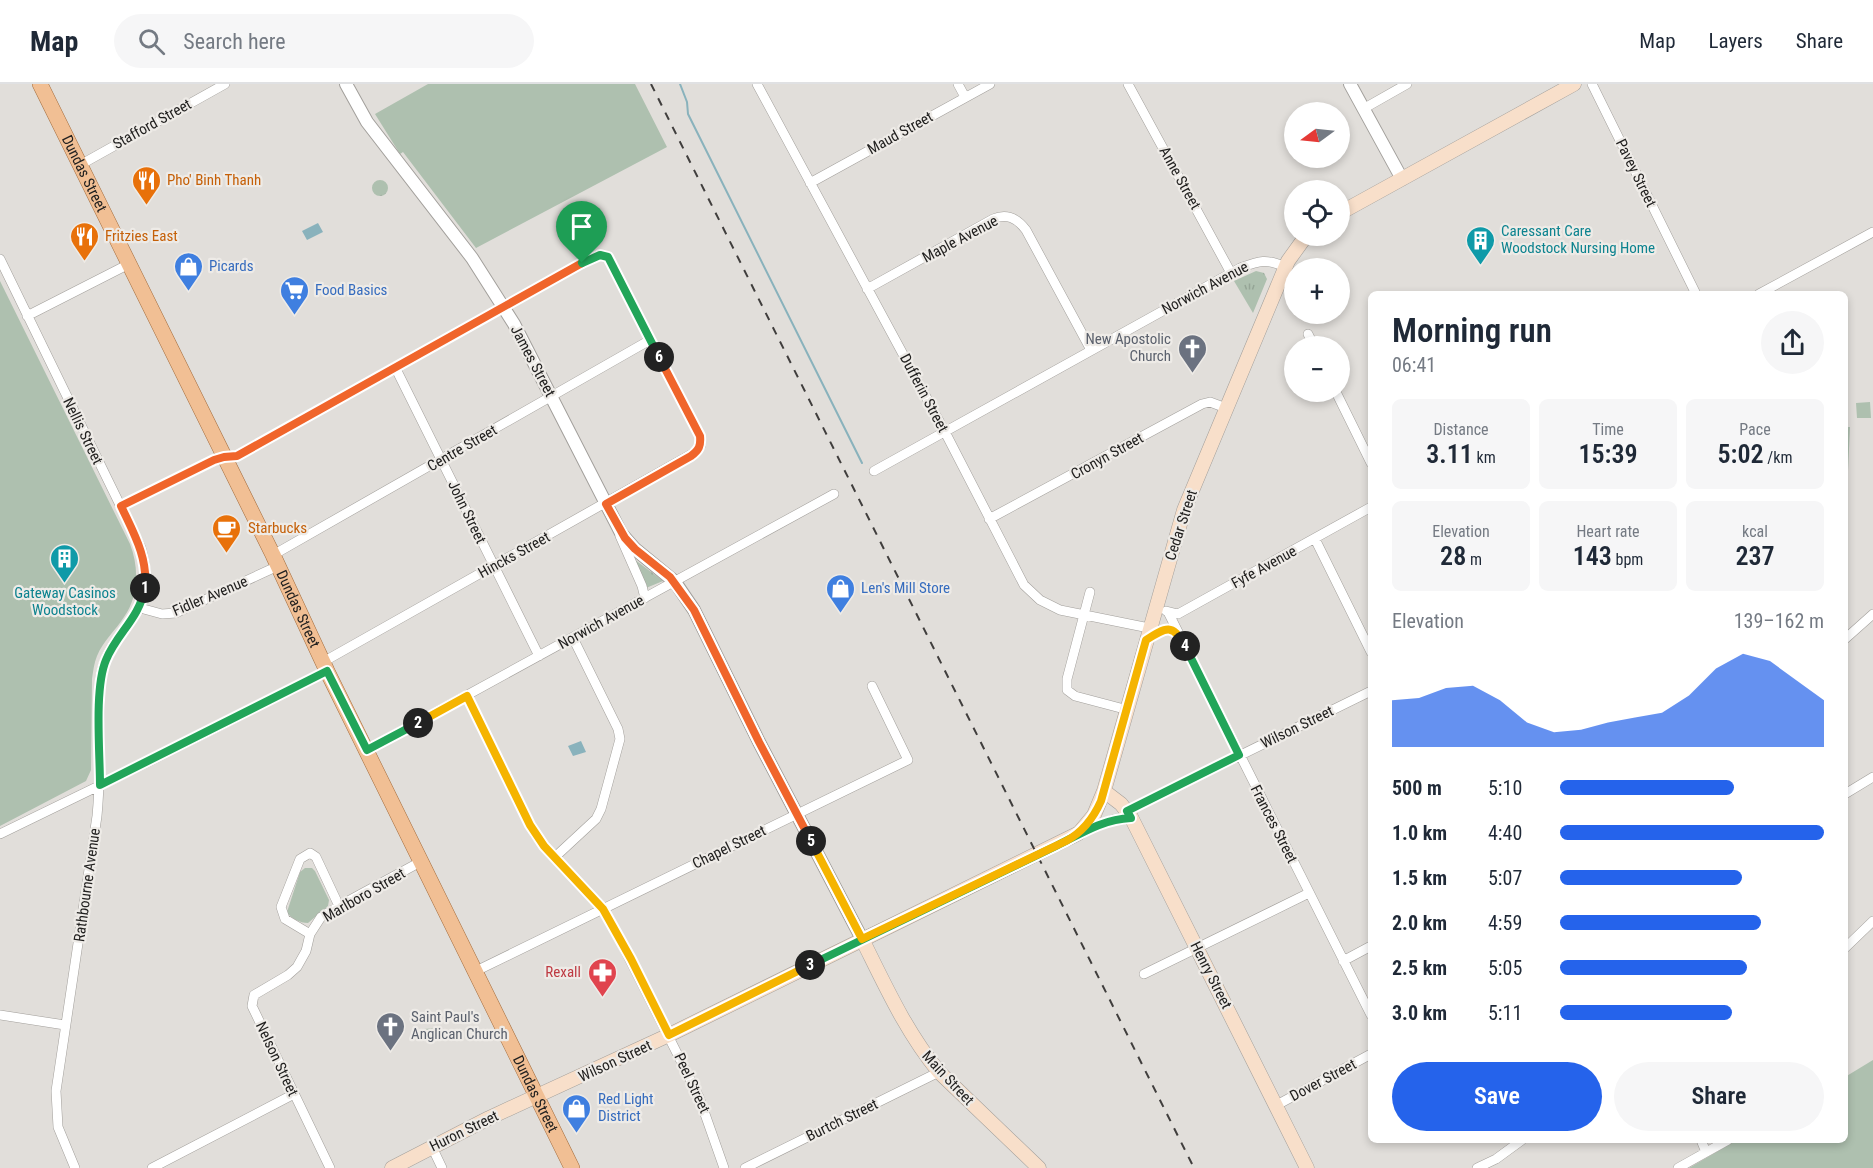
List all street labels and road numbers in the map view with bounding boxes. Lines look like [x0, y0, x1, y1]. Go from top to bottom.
street label: Stafford Street [110, 95, 194, 153]
street label: Maud Street [864, 108, 936, 158]
street label: Dundas Street [58, 132, 111, 215]
street label: Pavey Street [1612, 136, 1660, 210]
street label: Anne Street [1155, 144, 1205, 212]
street label: Maple Avenue [919, 212, 1001, 266]
street label: Norwich Avenue [1159, 258, 1251, 318]
street label: James Street [507, 322, 559, 400]
street label: Dufferin Street [896, 351, 952, 435]
street label: Nellis Street [59, 395, 107, 467]
street label: Centre Street [424, 421, 500, 475]
street label: Cronyn Street [1068, 429, 1146, 483]
street label: John Street [444, 478, 490, 546]
street label: Cedar Street [1161, 487, 1201, 563]
street label: Hincks Street [475, 528, 553, 582]
street label: Fyfe Avenue [1228, 542, 1300, 592]
street label: Dundas Street [272, 567, 324, 650]
street label: Fidler Avenue [170, 572, 250, 620]
street label: Norwich Avenue [555, 591, 647, 653]
street label: Wilson Street [1258, 702, 1336, 752]
street label: Frances Street [1247, 782, 1301, 866]
street label: Chapel Street [689, 822, 769, 872]
street label: Rathbourne Avenue [70, 827, 104, 943]
street label: Marlboro Street [320, 864, 408, 926]
street label: Henry Street [1186, 938, 1236, 1012]
street label: Nelson Street [252, 1019, 302, 1099]
street label: Wilson Street [576, 1036, 654, 1086]
street label: Main Street [918, 1047, 978, 1109]
street label: Peel Street [670, 1050, 714, 1116]
street label: Dundas Street [509, 1053, 562, 1135]
street label: Dover Street [1287, 1055, 1359, 1105]
street label: Burtch Street [803, 1095, 881, 1145]
street label: Huron Street [427, 1107, 501, 1155]

